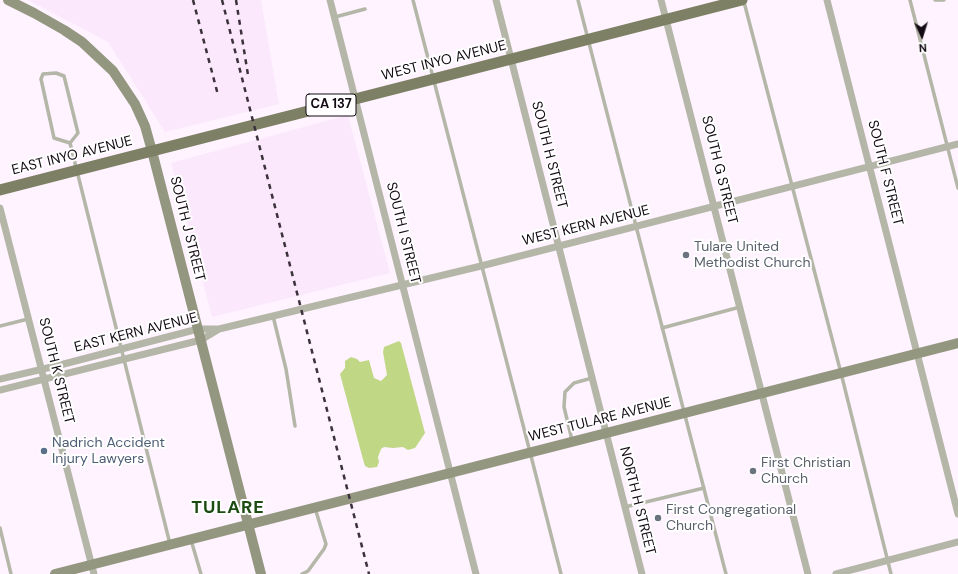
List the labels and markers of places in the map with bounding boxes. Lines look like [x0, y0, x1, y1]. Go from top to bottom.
place label: Tulare United Methodist Church [694, 239, 810, 272]
marker: Tulare United Methodist Church [681, 250, 691, 260]
place label: Nadrich Accident Injury Lawyers [52, 435, 165, 468]
marker: Nadrich Accident Injury Lawyers [39, 446, 49, 456]
place label: First Christian Church [761, 455, 851, 488]
marker: First Christian Church [748, 466, 758, 476]
place label: First Congregational Church [666, 502, 796, 534]
marker: First Congregational Church [653, 513, 663, 523]

